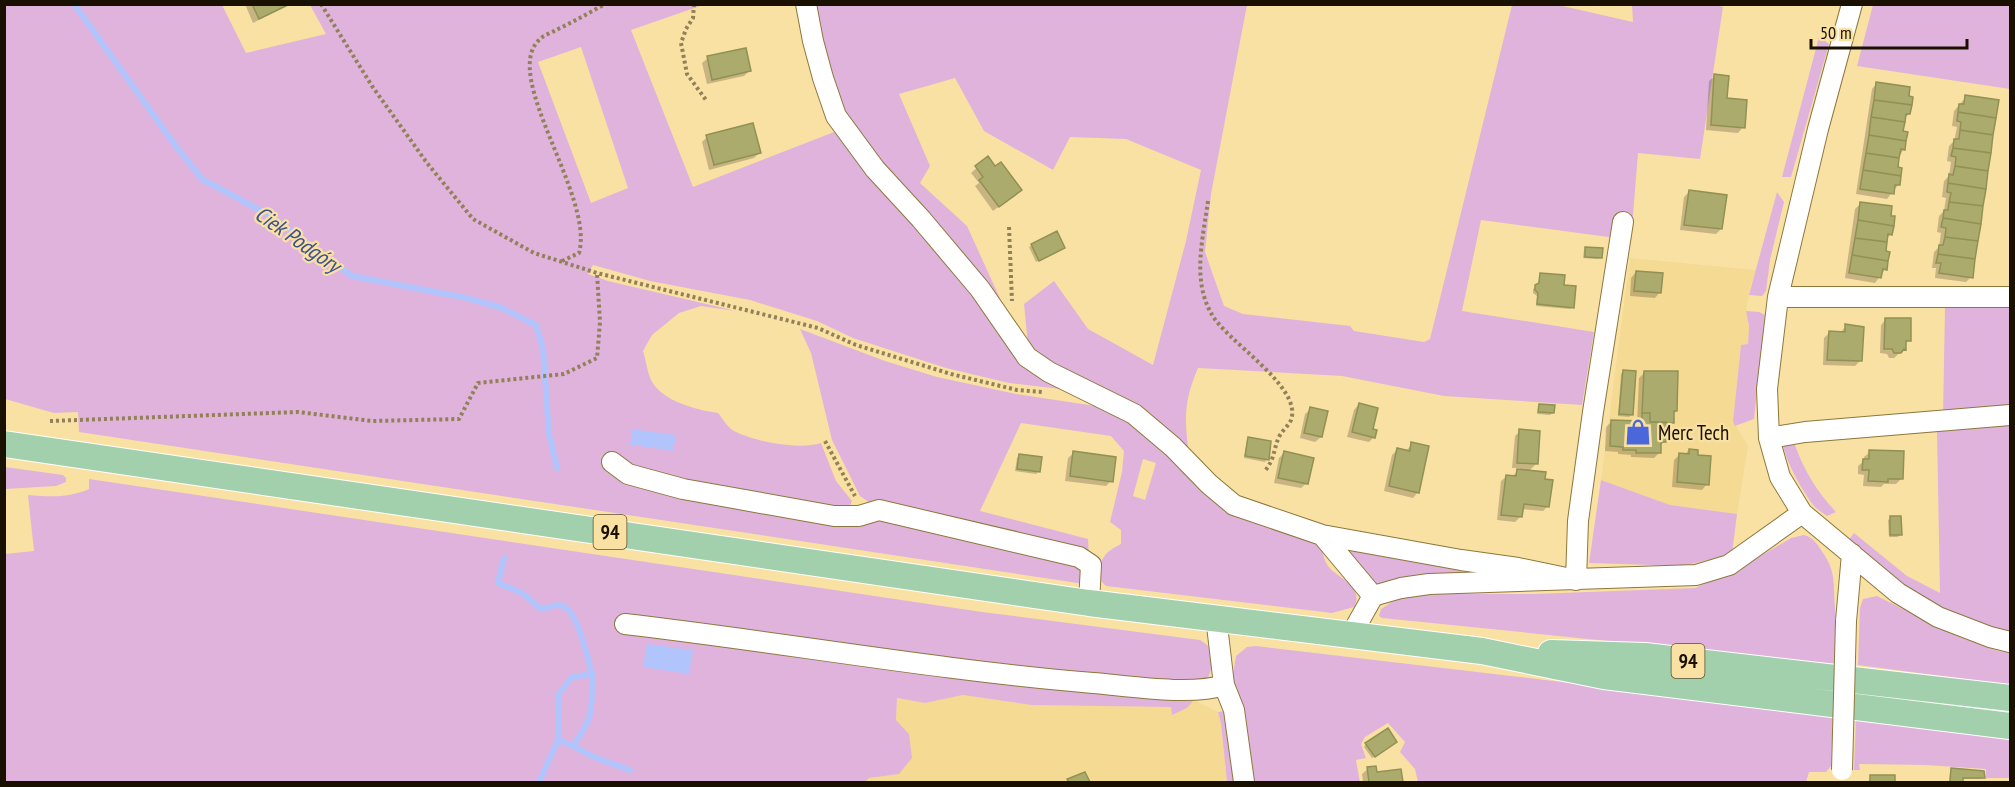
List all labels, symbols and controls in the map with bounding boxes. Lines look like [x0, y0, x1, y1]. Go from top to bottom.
scale bar [1811, 12, 1967, 50]
text: 50 m [1820, 21, 1852, 44]
water label: Ciek Podgóry [250, 199, 348, 280]
shop icon: Merc Tech [1623, 417, 1653, 447]
place label: Merc Tech [1658, 419, 1729, 446]
road number: 94 [594, 515, 626, 549]
road number: 94 [1672, 644, 1704, 678]

